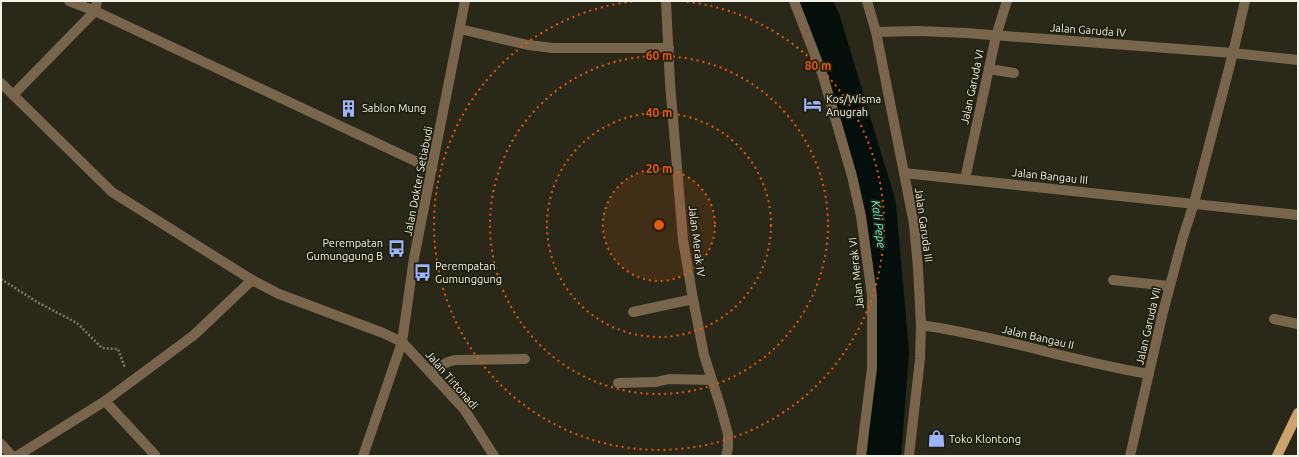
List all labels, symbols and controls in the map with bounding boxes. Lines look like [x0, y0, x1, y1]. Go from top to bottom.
street label: Jalan Garuda IV [1050, 21, 1126, 39]
street label: Jalan Garuda VI [958, 48, 986, 126]
text: 60 m [646, 49, 672, 62]
text: 80 m [805, 59, 831, 72]
place label: Kos/Wisma Anugrah [826, 93, 881, 118]
hotel icon: Kos/Wisma Anugrah [803, 95, 823, 115]
building icon: Sablon Mung [339, 98, 359, 118]
place label: Sablon Mung [362, 102, 426, 114]
text: 40 m [646, 106, 672, 119]
street label: Jalan Dokter Setiabudi [401, 125, 435, 237]
text: 20 m [646, 162, 672, 175]
street label: Jalan Bangau III [1011, 166, 1089, 186]
street label: Jalan Garuda III [913, 187, 935, 263]
water label: Kali Pepe [870, 199, 888, 249]
street label: Jalan Merak IV [687, 205, 707, 277]
centre of rings [652, 218, 666, 232]
place label: Perempatan Gumunggung B [306, 237, 383, 262]
street label: Jalan Merak VI [846, 237, 866, 309]
bus stop icon: Perempatan Gumunggung B [386, 239, 406, 259]
place label: Perempatan Gumunggung [435, 260, 502, 285]
bus stop icon: Perempatan Gumunggung [412, 262, 432, 282]
street label: Jalan Garuda VII [1133, 286, 1163, 366]
street label: Jalan Bangau II [1001, 323, 1075, 351]
street label: Jalan Tirtonadi [423, 348, 481, 412]
shop icon: Toko Klontong [926, 429, 946, 449]
place label: Toko Klontong [949, 433, 1021, 445]

